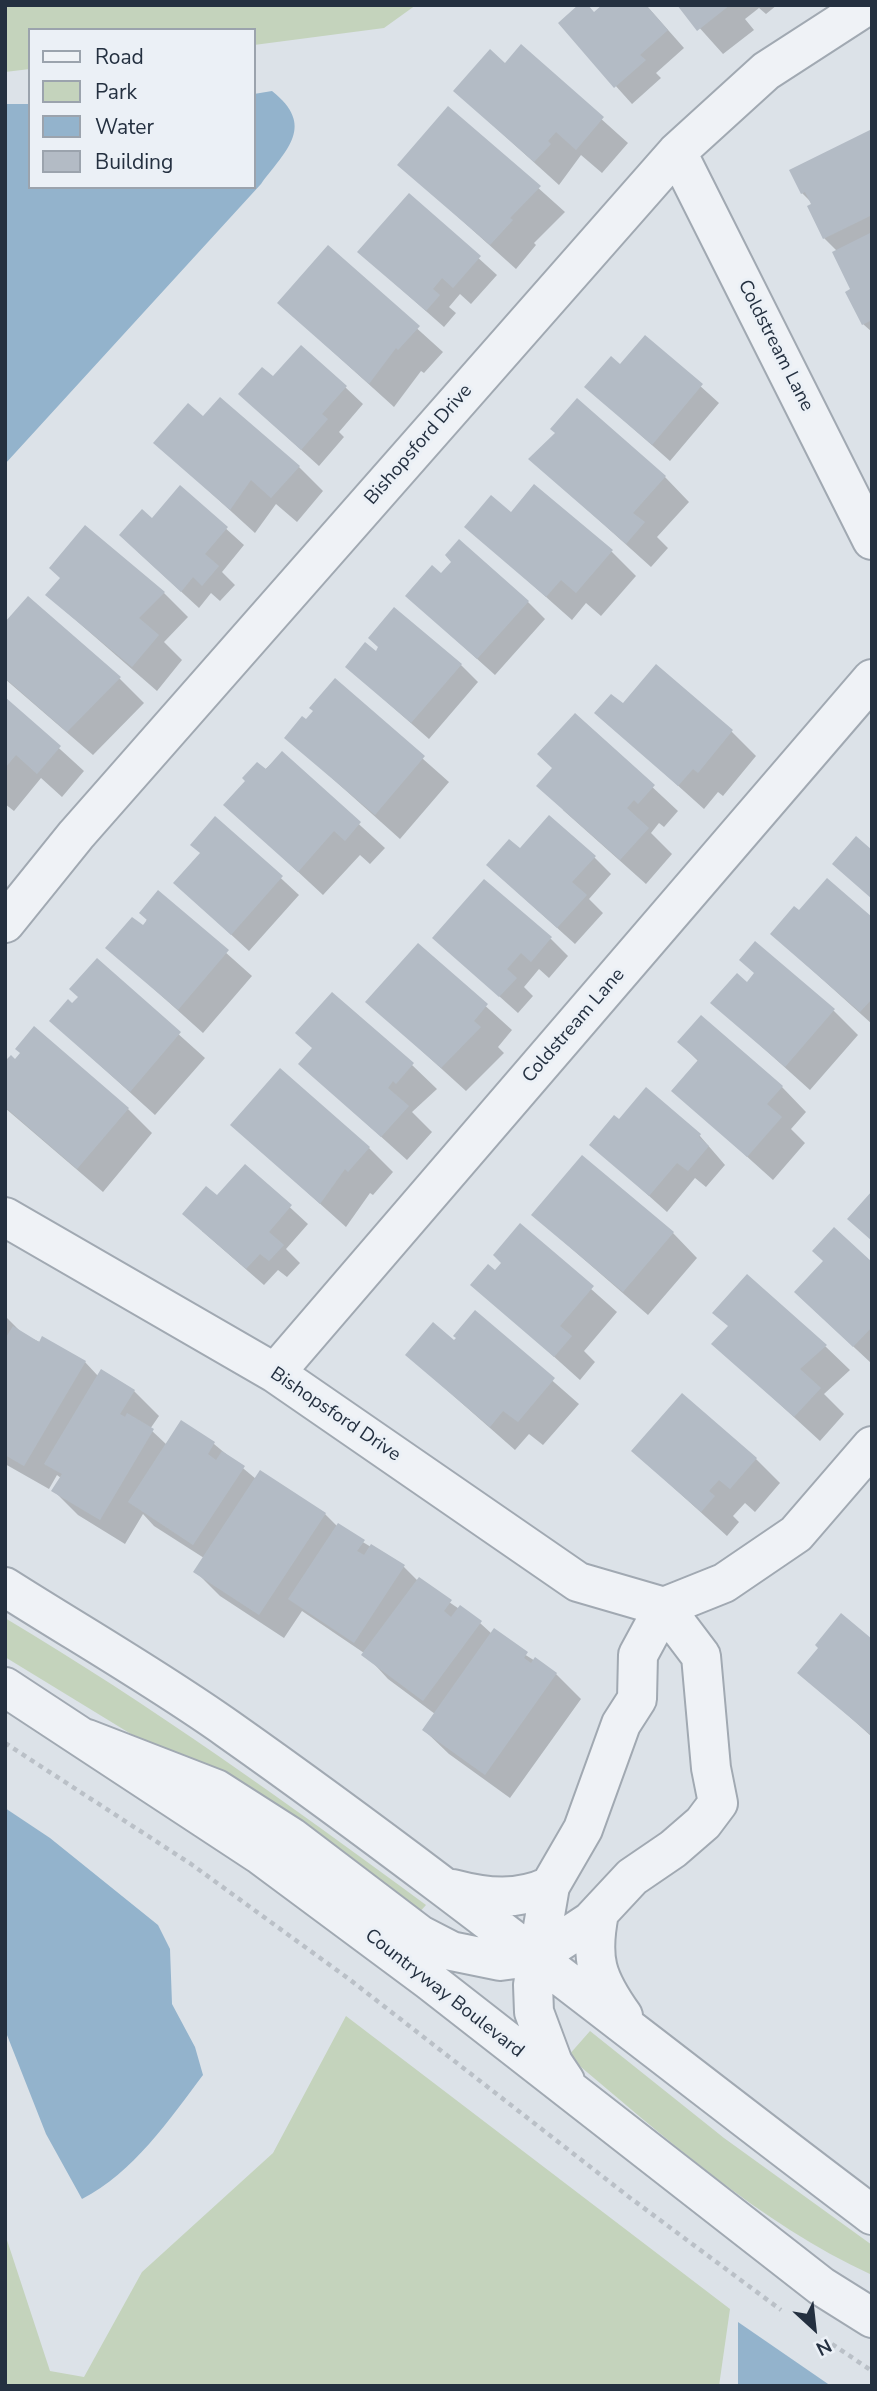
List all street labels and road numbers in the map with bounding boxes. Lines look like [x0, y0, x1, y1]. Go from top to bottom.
street label: Coldstream Lane [732, 277, 818, 415]
street label: Bishopsford Drive [360, 380, 478, 510]
street label: Coldstream Lane [518, 964, 630, 1088]
street label: Bishopsford Drive [265, 1363, 405, 1467]
street label: Countryway Boulevard [360, 1925, 528, 2063]

